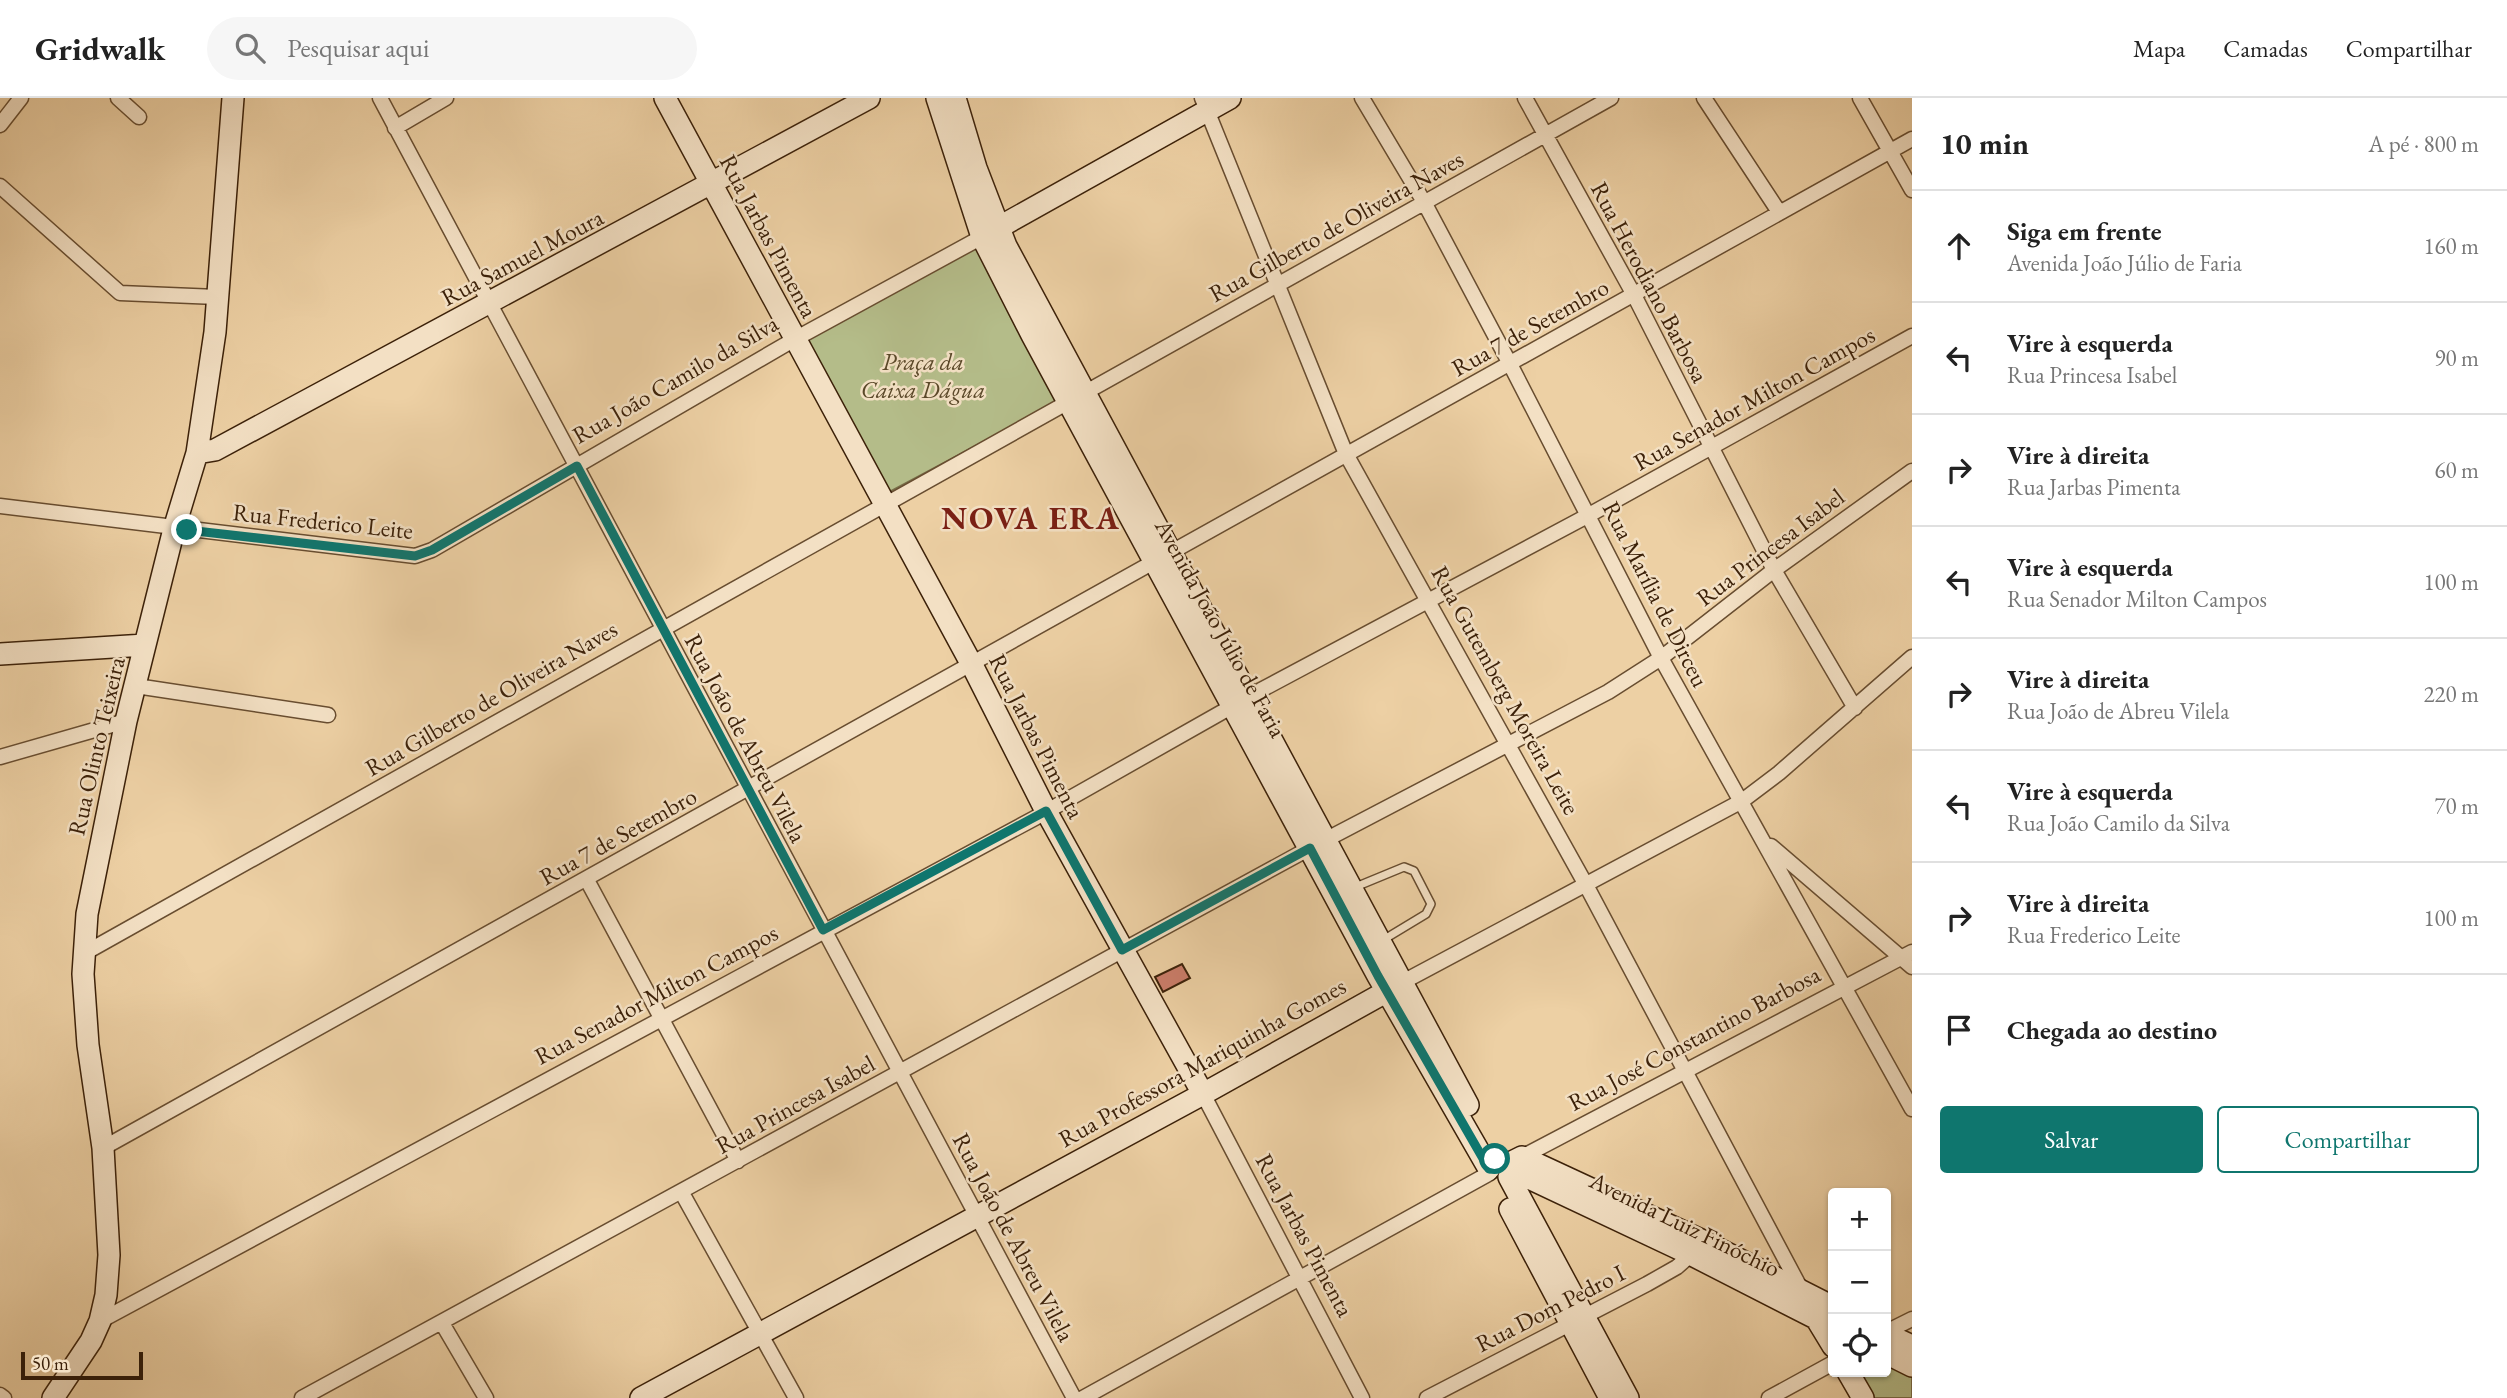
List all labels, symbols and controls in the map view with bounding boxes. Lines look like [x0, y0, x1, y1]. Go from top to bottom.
search box [207, 17, 697, 80]
text: Gridwalk [35, 27, 165, 70]
icon: search [231, 29, 269, 67]
text: Pesquisar aqui [287, 31, 429, 65]
text: Mapa [2133, 33, 2185, 64]
text: Camadas [2223, 33, 2308, 64]
text: Compartilhar [2346, 33, 2472, 64]
text: 10 min [1940, 124, 2029, 163]
text: A pé · 800 m [2368, 129, 2479, 159]
street label: Rua Gilberto de Oliveira Naves [1203, 143, 1469, 309]
street label: Rua Jarbas Pimenta [713, 149, 825, 323]
street label: Rua Herodiano Barbosa [1584, 176, 1716, 388]
street label: Rua Samuel Moura [436, 201, 609, 313]
text: Siga em frente [2007, 214, 2162, 248]
icon: ahead [1940, 227, 1978, 265]
text: 160 m [2423, 231, 2479, 261]
text: Avenida João Júlio de Faria [2007, 248, 2242, 278]
street label: Rua 7 de Setembro [1446, 271, 1614, 383]
street label: Rua João Camilo da Silva [567, 307, 784, 451]
street label: Rua Senador Milton Campos [1628, 319, 1880, 477]
text: Vire à esquerda [2007, 326, 2173, 360]
icon: left [1940, 339, 1978, 377]
text: 90 m [2434, 343, 2479, 373]
park label: Praça da Caixa Dágua [861, 346, 985, 405]
text: Rua Princesa Isabel [2007, 360, 2177, 390]
text: Vire à direita [2007, 438, 2149, 472]
icon: right [1940, 451, 1978, 489]
text: 60 m [2434, 455, 2479, 485]
text: Rua Jarbas Pimenta [2007, 472, 2180, 502]
street label: Rua Princesa Isabel [1690, 481, 1850, 613]
street label: Rua Frederico Leite [231, 496, 415, 546]
street label: Rua Marília de Dirceu [1596, 496, 1716, 692]
district label: NOVA ERA [941, 497, 1121, 539]
street label: Avenida João Júlio de Faria [1148, 512, 1294, 743]
route end [171, 514, 202, 545]
text: Vire à esquerda [2007, 550, 2173, 584]
street label: Rua Gutemberg Moreira Leite [1425, 560, 1587, 820]
icon: left [1940, 563, 1978, 601]
text: 100 m [2423, 567, 2479, 597]
text: Rua Senador Milton Campos [2007, 584, 2267, 614]
street label: Rua Gilberto de Oliveira Naves [359, 613, 623, 783]
street label: Rua João de Abreu Vilela [678, 628, 814, 848]
street label: Rua Jarbas Pimenta [982, 648, 1092, 824]
street label: Rua Olinto Teixeira [60, 653, 132, 838]
text: Vire à direita [2007, 662, 2149, 696]
icon: right [1940, 675, 1978, 713]
text: 220 m [2423, 679, 2479, 709]
text: Rua João de Abreu Vilela [2007, 696, 2229, 726]
text: Vire à esquerda [2007, 774, 2173, 808]
street label: Rua 7 de Setembro [534, 780, 702, 892]
icon: left [1940, 787, 1978, 825]
text: 70 m [2434, 791, 2479, 821]
text: Rua João Camilo da Silva [2007, 808, 2230, 838]
text: Vire à direita [2007, 886, 2149, 920]
icon: right [1940, 899, 1978, 937]
text: 100 m [2423, 903, 2479, 933]
street label: Rua Senador Milton Campos [529, 917, 783, 1071]
text: Rua Frederico Leite [2007, 920, 2181, 950]
street label: Rua José Constantino Barbosa [1563, 958, 1826, 1118]
street label: Rua Professora Mariquinha Gomes [1053, 970, 1351, 1154]
icon: arrive [1940, 1011, 1978, 1049]
text: Chegada ao destino [2007, 1013, 2217, 1047]
street label: Rua Princesa Isabel [710, 1047, 880, 1161]
button: Salvar [1940, 1106, 2203, 1173]
button: Compartilhar [2217, 1106, 2479, 1173]
street label: Rua João de Abreu Vilela [946, 1127, 1082, 1347]
route start [1479, 1143, 1510, 1174]
street label: Rua Jarbas Pimenta [1249, 1148, 1361, 1322]
street label: Avenida Luiz Finóchio [1584, 1164, 1785, 1284]
map controls [1828, 1188, 1891, 1377]
button: + [1828, 1188, 1891, 1251]
button: − [1828, 1251, 1891, 1314]
street label: Rua Dom Pedro I [1470, 1257, 1630, 1359]
button: locate [1828, 1314, 1891, 1377]
scale bar [21, 1349, 144, 1381]
text: 50 m [32, 1351, 69, 1376]

